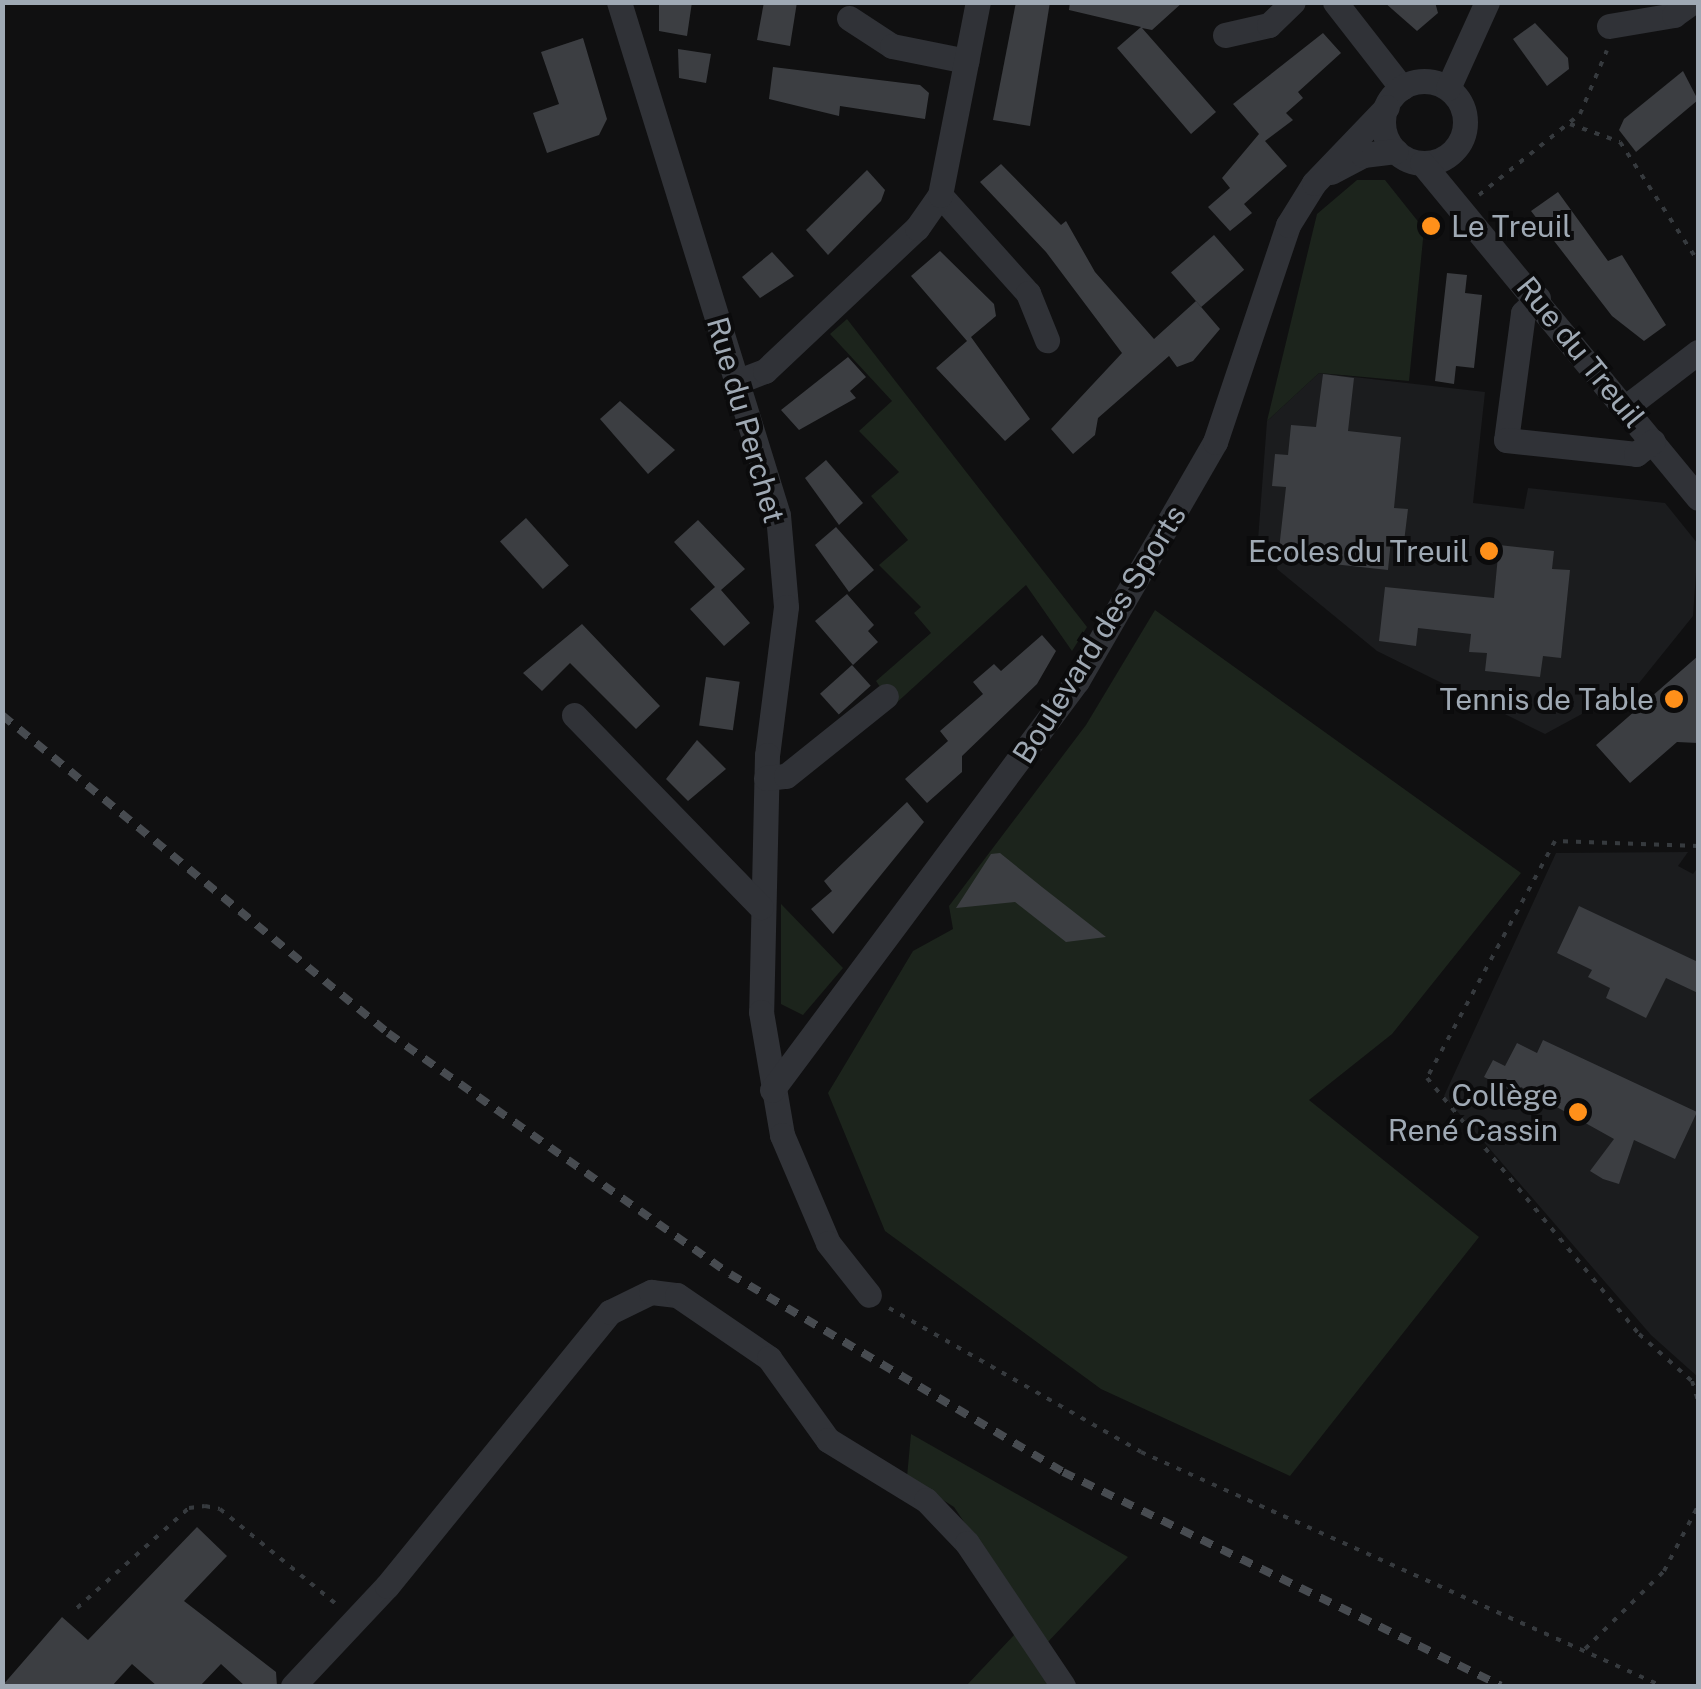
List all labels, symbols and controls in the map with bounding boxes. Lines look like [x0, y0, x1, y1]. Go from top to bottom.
place label: Le Treuil [1451, 208, 1572, 244]
marker: Le Treuil [1420, 215, 1442, 237]
street label: Rue du Treuil [1509, 269, 1653, 435]
street label: Rue du Perchet [699, 313, 793, 527]
street label: Boulevard des Sports [1005, 498, 1193, 770]
place label: Ecoles du Treuil [1248, 533, 1469, 569]
marker: Ecoles du Treuil [1478, 540, 1500, 562]
place label: Tennis de Table [1439, 681, 1654, 717]
marker: Tennis de Table [1663, 688, 1685, 710]
place label: Collège René Cassin [1387, 1077, 1558, 1148]
marker: Collège René Cassin [1567, 1101, 1589, 1123]

